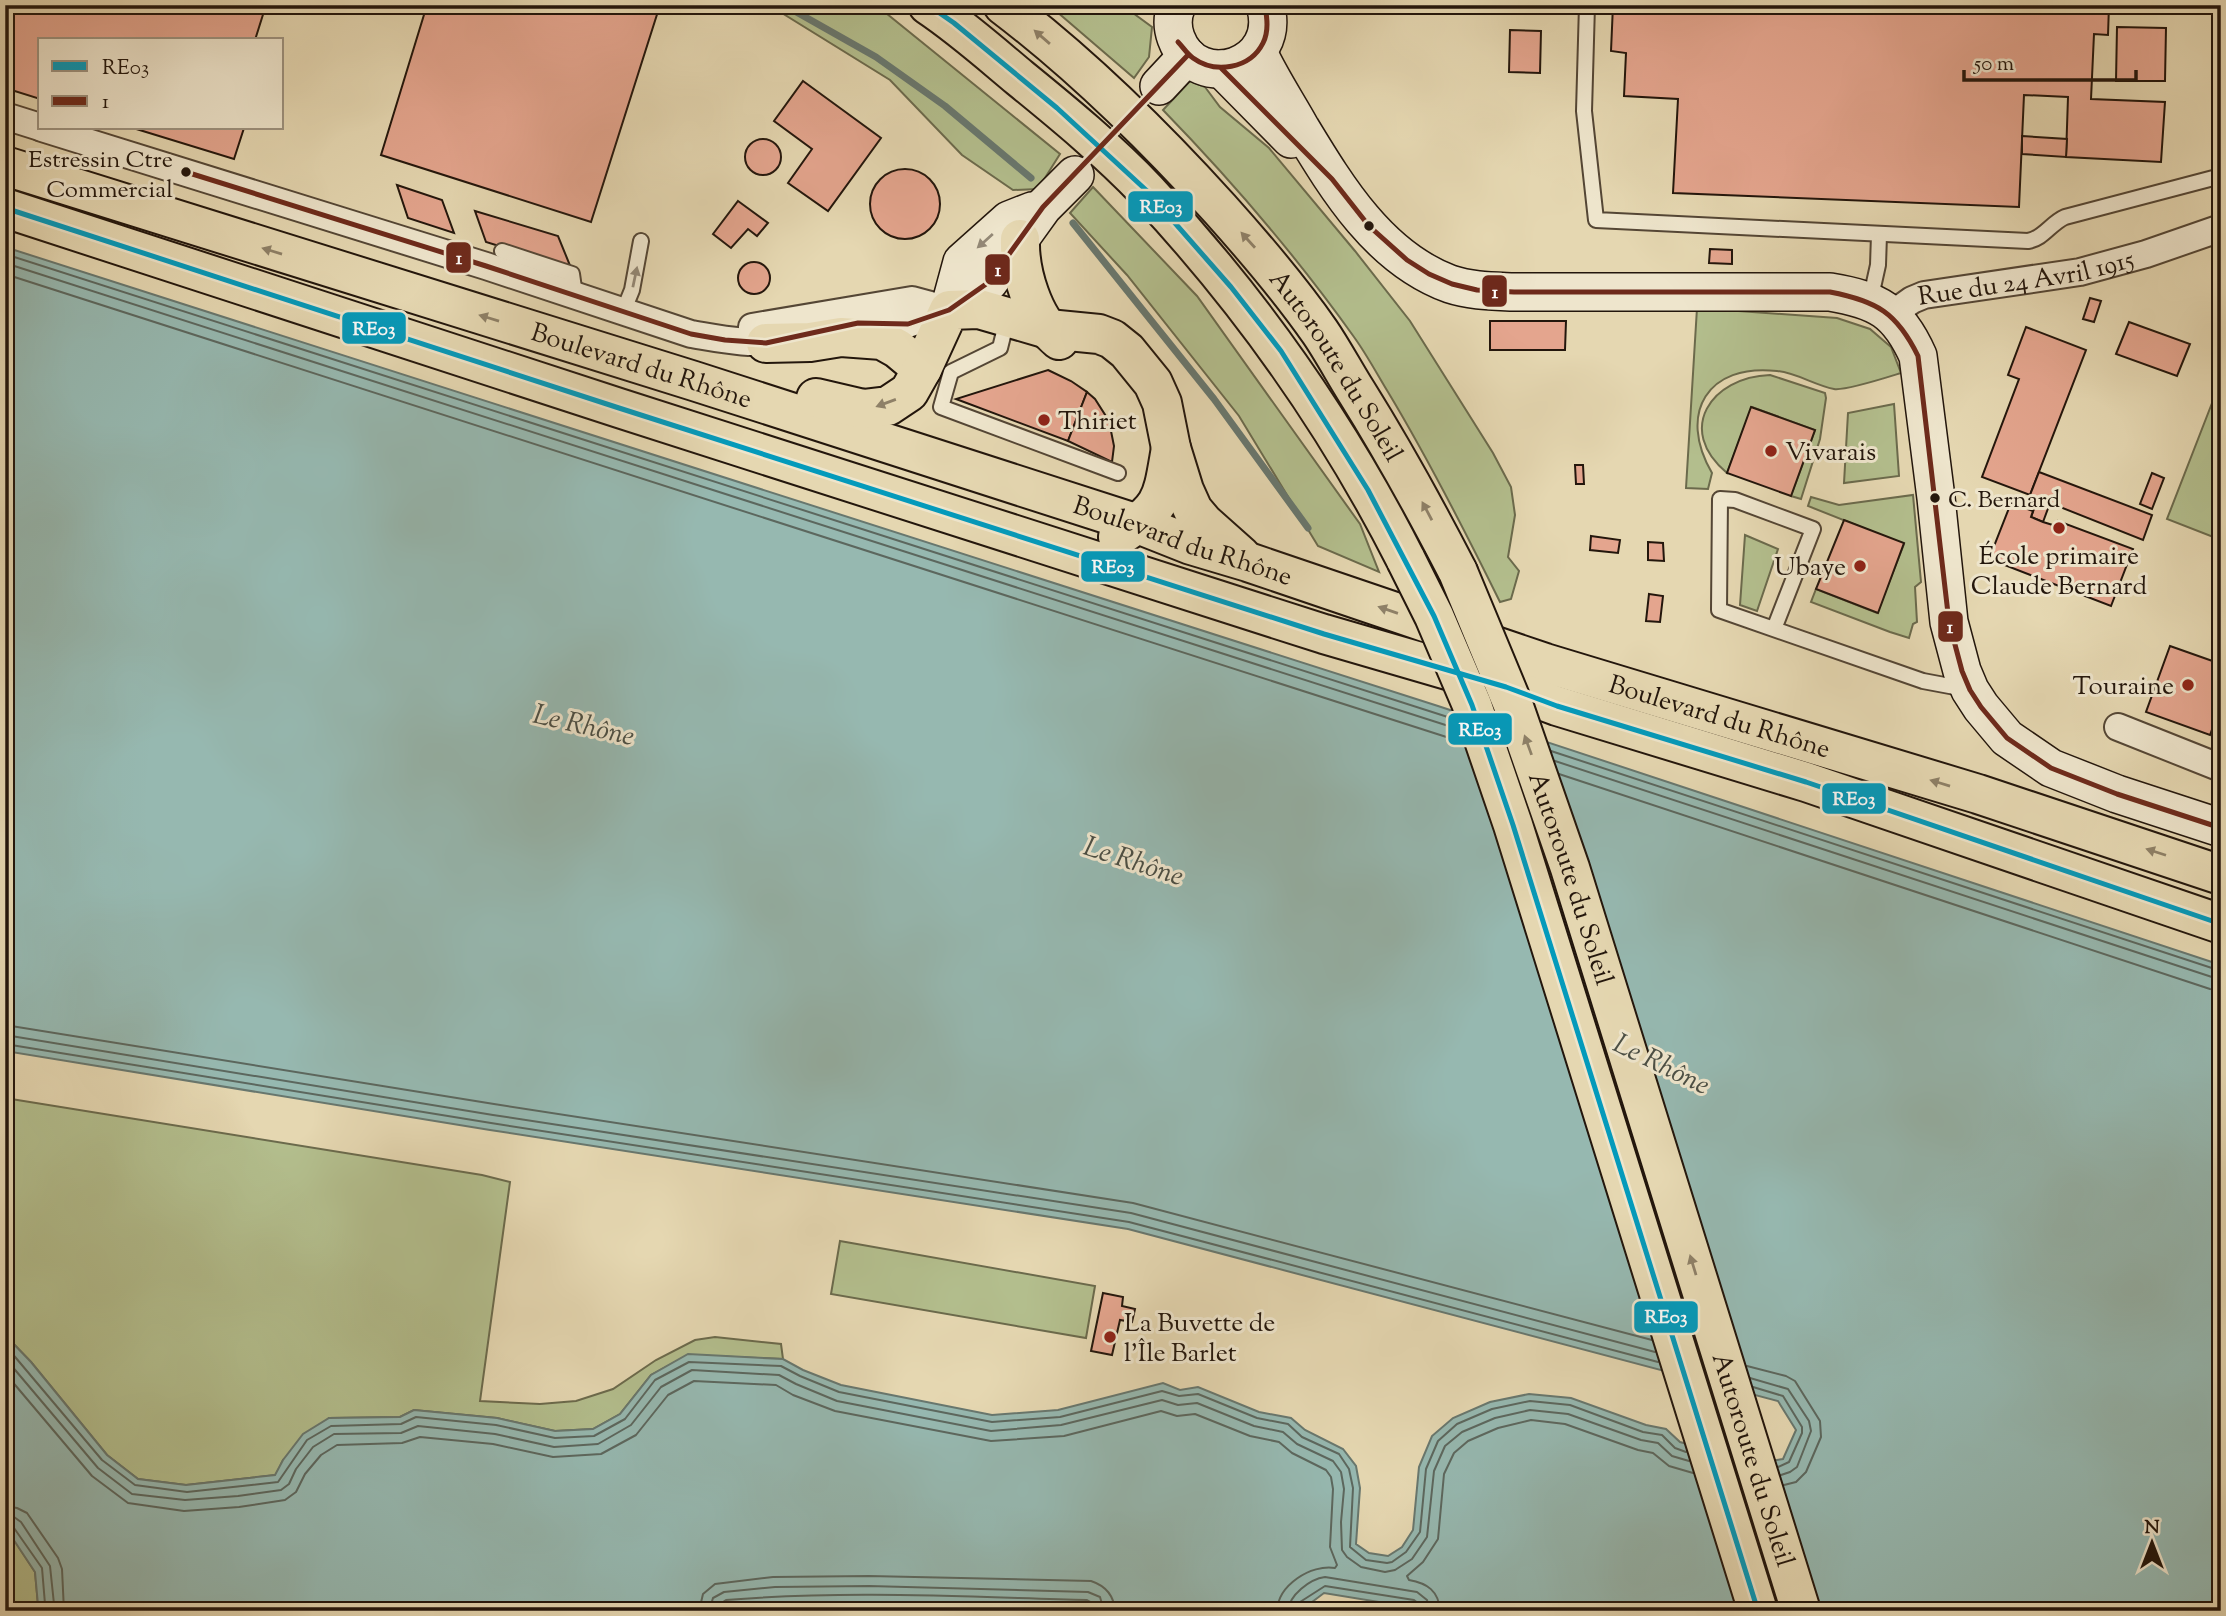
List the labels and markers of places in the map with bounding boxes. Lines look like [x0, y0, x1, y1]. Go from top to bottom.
place label: Estressin Ctre Commercial [28, 144, 173, 208]
marker: Estressin Ctre Commercial [179, 165, 193, 179]
unlabelled marker [1362, 219, 1376, 233]
place label: Thiriet [1058, 404, 1137, 441]
marker: Thiriet [1036, 412, 1052, 428]
place label: Vivarais [1785, 435, 1876, 472]
marker: Vivarais [1763, 443, 1779, 459]
place label: C. Bernard [1948, 484, 2061, 518]
marker: C. Bernard [1928, 491, 1942, 505]
marker: École primaire Claude Bernard [2051, 520, 2067, 536]
place label: École primaire Claude Bernard [1971, 539, 2148, 606]
place label: Ubaye [1774, 550, 1846, 587]
marker: Ubaye [1852, 558, 1868, 574]
place label: Touraine [2072, 669, 2174, 706]
marker: Touraine [2180, 677, 2196, 693]
place label: La Buvette de l'Île Barlet [1124, 1306, 1275, 1373]
marker: La Buvette de l'Île Barlet [1102, 1329, 1118, 1345]

